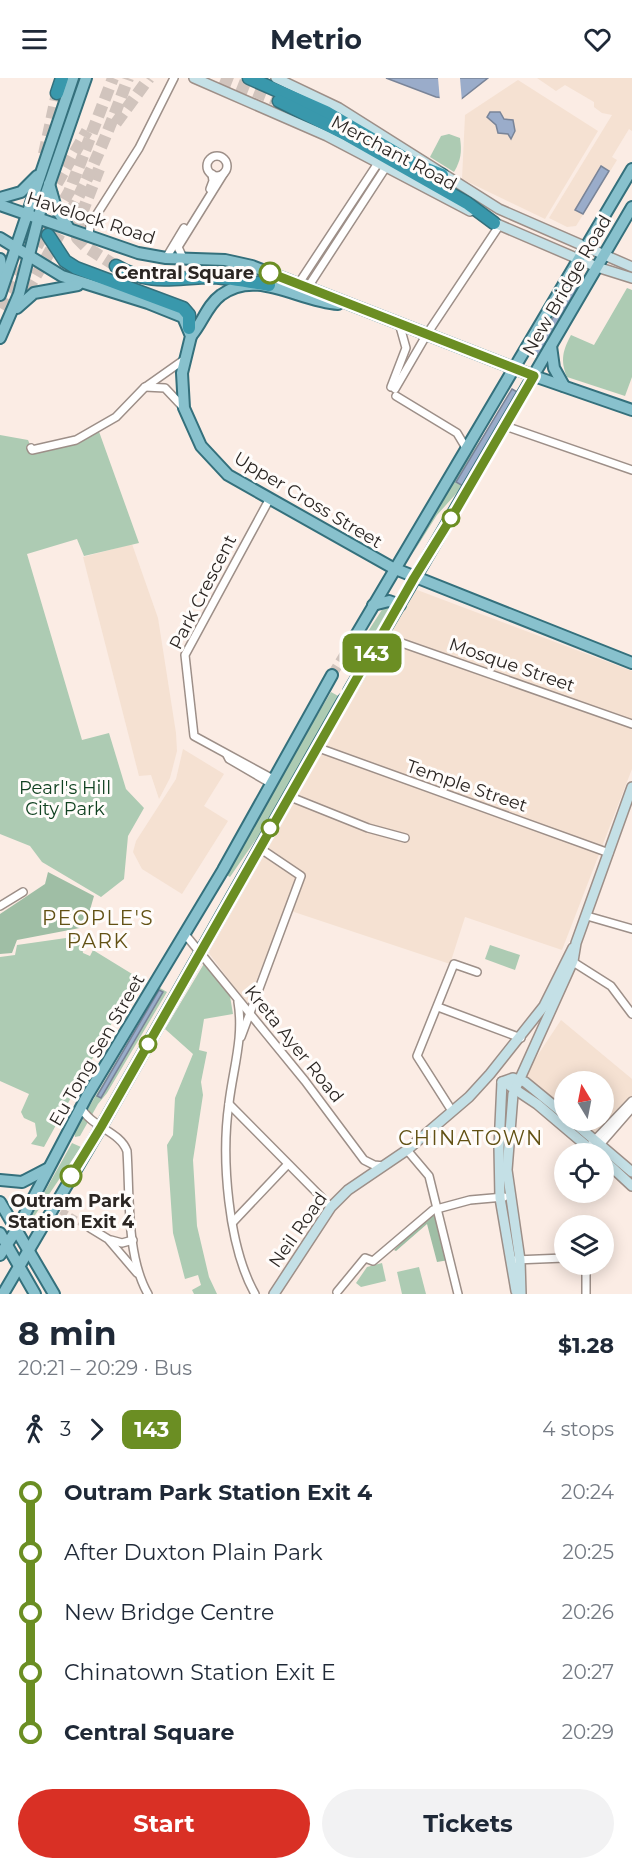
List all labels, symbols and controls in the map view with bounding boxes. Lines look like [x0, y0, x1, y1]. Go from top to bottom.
icon: menu [18, 23, 51, 56]
text: Metrio [270, 23, 362, 56]
icon: heart [581, 23, 614, 56]
street label: Merchant Road [327, 111, 461, 195]
street label: Havelock Road [24, 187, 158, 249]
street label: New Bridge Road [518, 211, 616, 359]
place label: Central Square [115, 262, 254, 284]
marker: Central Square [259, 262, 281, 284]
street label: Upper Cross Street [230, 447, 386, 553]
unlabelled marker [442, 509, 460, 527]
street label: Park Crescent [165, 531, 241, 653]
street label: Mosque Street [446, 633, 578, 697]
line badge: 143 [338, 634, 406, 672]
text: 143 [355, 641, 390, 666]
street label: Temple Street [404, 755, 530, 817]
park label: Pearl's Hill City Park [19, 777, 111, 820]
unlabelled marker [261, 819, 279, 837]
district label: PEOPLE'S PARK [42, 906, 154, 953]
street label: Eu Tong Sen Street [45, 970, 149, 1130]
street label: Kreta Ayer Road [240, 981, 348, 1107]
unlabelled marker [139, 1035, 157, 1053]
north arrow [554, 1071, 614, 1131]
map controls [554, 1071, 614, 1275]
district label: CHINATOWN [398, 1126, 544, 1150]
button: locate [554, 1143, 614, 1203]
marker: Outram Park Station Exit 4 [60, 1165, 82, 1187]
street label: Neil Road [264, 1188, 332, 1272]
place label: Outram Park Station Exit 4 [8, 1190, 135, 1233]
button: layers [554, 1215, 614, 1275]
text: 8 min [18, 1313, 116, 1353]
text: $1.28 [558, 1332, 614, 1359]
text: 20:21 – 20:29 · Bus [18, 1356, 192, 1380]
icon: walk [18, 1413, 51, 1446]
icon: forward [80, 1413, 113, 1446]
text: 3 [60, 1417, 71, 1441]
text: 143 [134, 1417, 169, 1442]
text: 4 stops [542, 1417, 614, 1441]
text: Outram Park Station Exit 4 [64, 1479, 372, 1506]
text: 20:24 [561, 1480, 614, 1504]
text: After Duxton Plain Park [64, 1539, 323, 1566]
text: 20:25 [563, 1540, 614, 1564]
text: New Bridge Centre [64, 1599, 274, 1626]
text: 20:26 [562, 1600, 614, 1624]
text: Chinatown Station Exit E [64, 1659, 336, 1686]
text: 20:27 [562, 1660, 614, 1684]
text: Central Square [64, 1719, 234, 1746]
text: 20:29 [562, 1720, 614, 1744]
button: Start [18, 1789, 310, 1858]
button: Tickets [322, 1789, 614, 1858]

